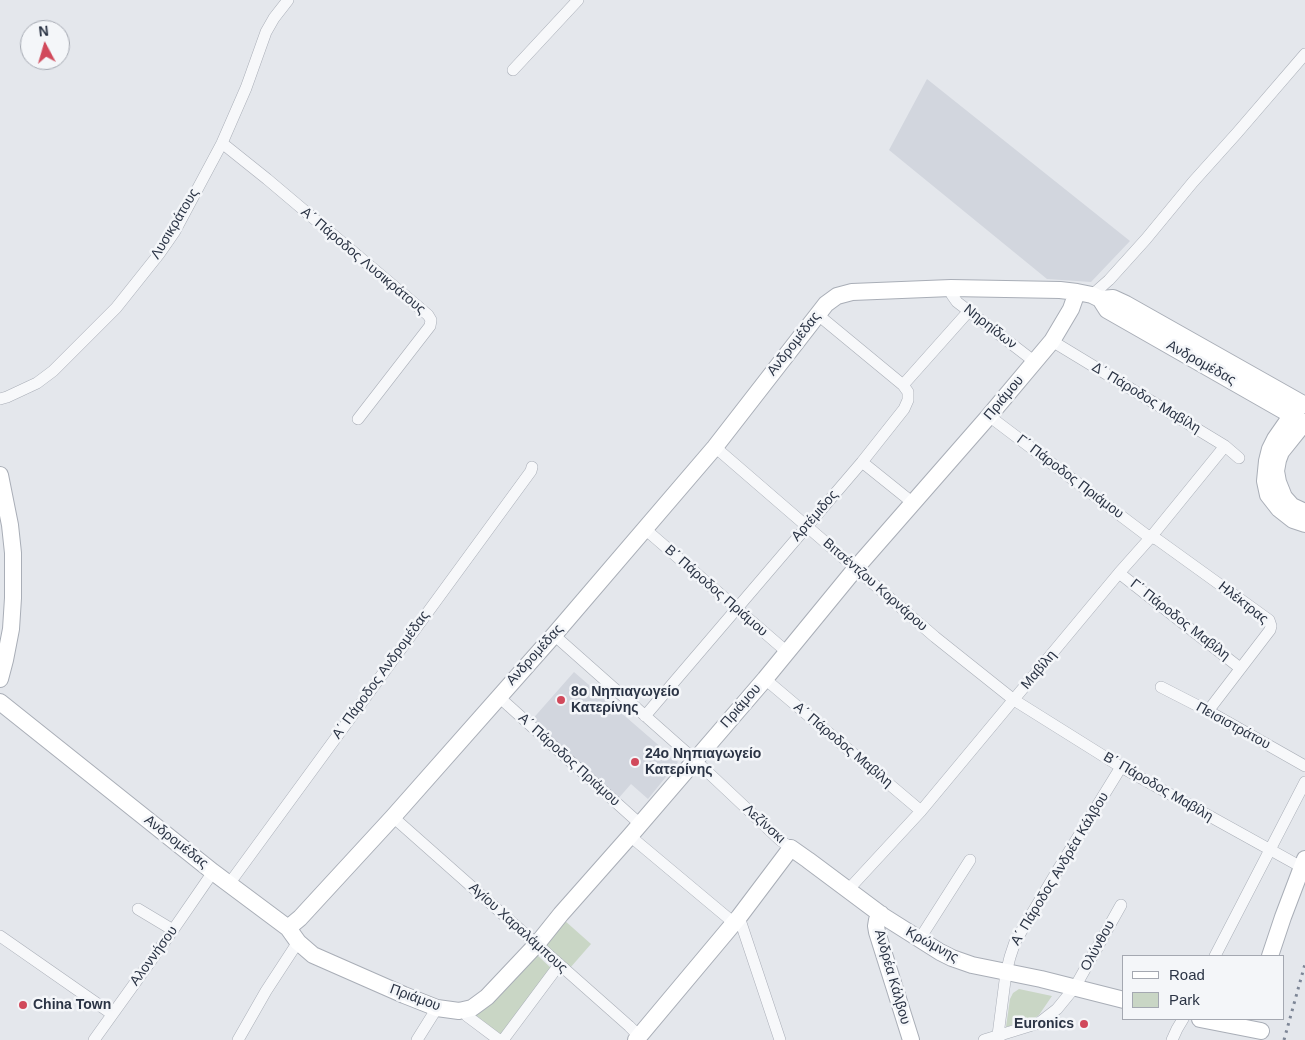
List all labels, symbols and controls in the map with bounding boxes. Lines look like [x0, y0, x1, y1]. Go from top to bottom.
north arrow [20, 20, 70, 70]
text: N [38, 23, 49, 40]
street label: Λυσικράτους [147, 186, 203, 262]
street label: Α΄ Πάροδος Λυσικράτους [297, 204, 429, 318]
street label: Νηρηίδων [960, 301, 1020, 353]
street label: Ανδρομέδας [764, 309, 824, 379]
street label: Ανδρομέδας [1163, 337, 1239, 389]
street label: Δ΄ Πάροδος Μαβίλη [1089, 359, 1203, 437]
street label: Πριάμου [981, 372, 1027, 424]
street label: Γ΄ Πάροδος Πριάμου [1013, 431, 1127, 523]
street label: Αρτέμιδος [788, 487, 842, 545]
street label: Βιτσέντζου Κορνάρου [819, 535, 931, 635]
street label: Β΄ Πάροδος Πριάμου [661, 542, 771, 640]
street label: Γ΄ Πάροδος Μαβίλη [1127, 576, 1233, 664]
street label: Ηλέκτρας [1215, 578, 1271, 628]
street label: Α΄ Πάροδος Ανδρομέδας [329, 608, 433, 742]
street label: Ανδρομέδας [503, 621, 567, 689]
street label: Μαβίλη [1018, 647, 1060, 693]
street label: Πριάμου [717, 681, 765, 731]
place label: 8ο Νηπιαγωγείο Κατερίνης [571, 684, 680, 716]
marker: 8ο Νηπιαγωγείο Κατερίνης [555, 694, 567, 706]
street label: Α΄ Πάροδος Μαβίλη [790, 699, 896, 791]
street label: Πεισιστράτου [1193, 699, 1273, 753]
street label: Α΄ Πάροδος Πριάμου [515, 710, 623, 810]
place label: 24ο Νηπιαγωγείο Κατερίνης [645, 746, 761, 779]
street label: Β΄ Πάροδος Μαβίλη [1100, 749, 1216, 825]
marker: 24ο Νηπιαγωγείο Κατερίνης [629, 756, 641, 768]
street label: Α΄ Πάροδος Ανδρέα Κάλβου [1008, 789, 1112, 949]
street label: Λεζίνσκι [740, 801, 788, 847]
street label: Ανδρομέδας [141, 812, 211, 872]
street label: Αγίου Χαραλάμπους [465, 879, 571, 977]
street label: Ολύνθου [1077, 918, 1119, 974]
street label: Αλοννήσου [127, 923, 181, 989]
street label: Κρώμνης [903, 924, 961, 966]
street label: Ανδρέα Κάλβου [870, 928, 914, 1026]
legend [1122, 955, 1285, 1020]
text: Road [1169, 966, 1205, 983]
street label: Πριάμου [387, 981, 443, 1015]
text: Park [1169, 991, 1200, 1008]
place label: China Town [33, 997, 111, 1013]
marker: China Town [17, 999, 29, 1011]
place label: Euronics [1014, 1016, 1074, 1032]
marker: Euronics [1078, 1018, 1090, 1030]

